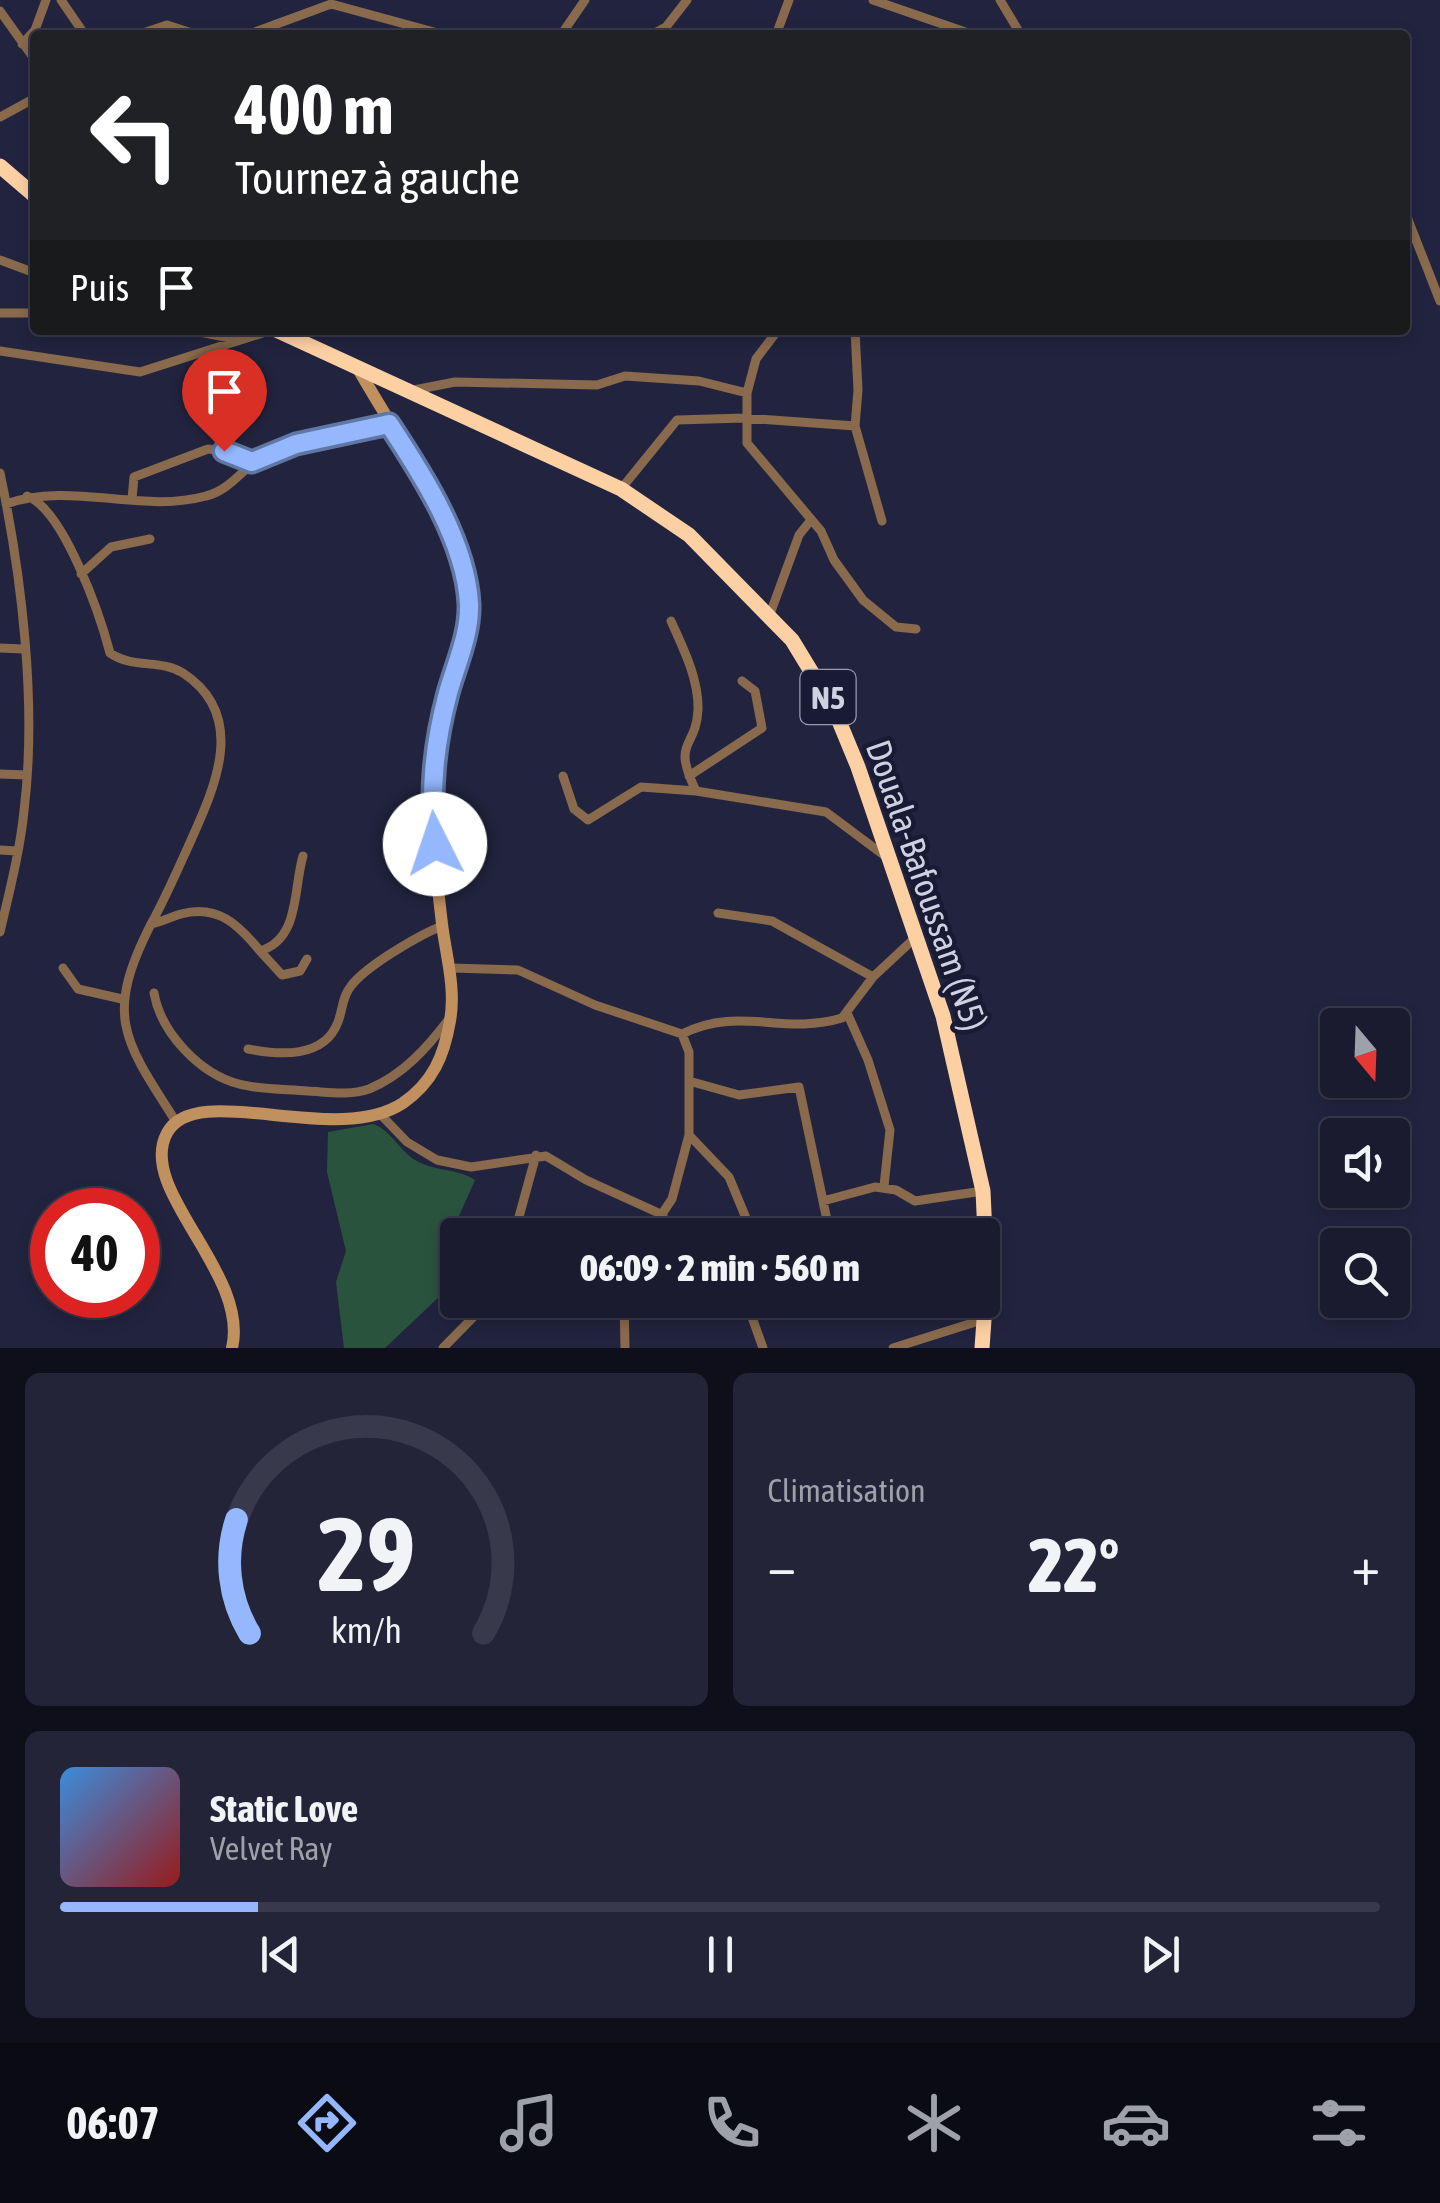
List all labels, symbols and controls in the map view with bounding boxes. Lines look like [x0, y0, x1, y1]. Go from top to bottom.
text: 400 m [235, 69, 394, 149]
icon: left [70, 70, 200, 200]
text: Tournez à gauche [235, 152, 520, 204]
icon: arrive [149, 260, 204, 315]
text: Puis [70, 266, 129, 309]
pin [182, 349, 267, 452]
icon: arrive [197, 364, 252, 419]
road number: N5 [800, 670, 856, 724]
street label: Douala-Bafoussam (N5) [859, 735, 995, 1035]
position arrow [383, 792, 487, 896]
north arrow [1320, 1008, 1410, 1098]
map controls [1320, 1008, 1410, 1318]
button: sound [1320, 1118, 1410, 1208]
speed limit sign: 40 [30, 1188, 160, 1318]
button: search [1320, 1228, 1410, 1318]
text: 06:09 · 2 min · 560 m [580, 1246, 860, 1289]
text: Climatisation [768, 1472, 926, 1509]
text: 29 [317, 1494, 415, 1613]
text: 22° [1028, 1522, 1119, 1608]
text: − [768, 1534, 796, 1597]
text: + [1351, 1534, 1380, 1597]
text: km/h [331, 1610, 402, 1651]
text: Static Love [210, 1787, 358, 1830]
text: Velvet Ray [210, 1830, 332, 1867]
icon: previous [253, 1927, 308, 1982]
icon: pause [693, 1927, 748, 1982]
icon: next [1133, 1927, 1188, 1982]
icon: directions [292, 2088, 362, 2158]
icon: music [494, 2088, 564, 2158]
icon: phone [697, 2088, 767, 2158]
icon: climate [899, 2088, 969, 2158]
icon: car [1101, 2088, 1171, 2158]
icon: filters [1304, 2088, 1374, 2158]
text: 06:07 [66, 2097, 160, 2149]

